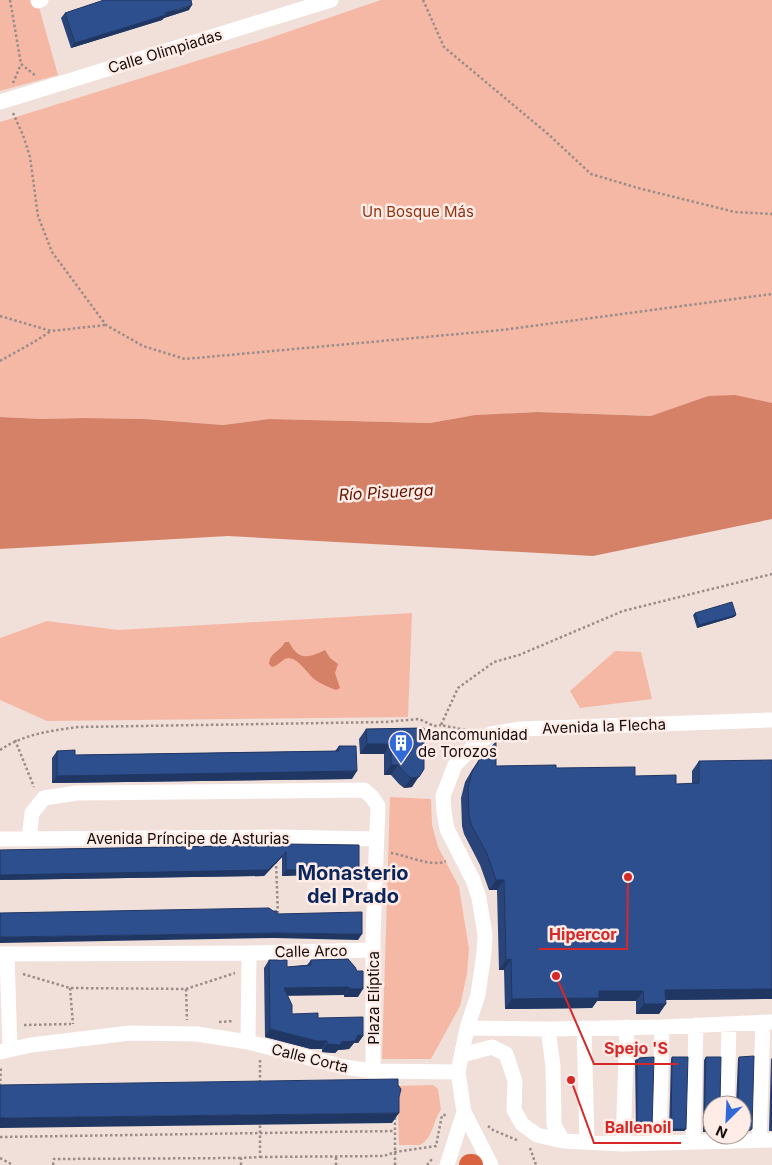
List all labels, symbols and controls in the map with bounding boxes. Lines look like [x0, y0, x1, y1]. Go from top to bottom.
street label: Calle Olimpiadas [106, 25, 224, 77]
park label: Un Bosque Más [362, 202, 474, 221]
water label: Río Pisuerga [338, 480, 434, 504]
street label: Avenida la Flecha [542, 714, 666, 738]
place label: Mancomunidad de Torozos [418, 725, 528, 761]
building icon: Mancomunidad de Torozos [388, 730, 414, 764]
street label: Avenida Príncipe de Asturias [87, 829, 290, 848]
district label: Monasterio del Prado [297, 861, 409, 908]
callout: Hipercor [539, 918, 627, 949]
text: Hipercor [549, 924, 617, 944]
street label: Calle Arco [274, 941, 348, 961]
street label: Plaza Elíptica [364, 951, 383, 1045]
callout: Spejo 'S [594, 1033, 678, 1064]
text: Spejo 'S [604, 1038, 668, 1058]
street label: Calle Corta [269, 1039, 351, 1077]
north arrow [702, 1095, 752, 1145]
callout: Ballenoil [594, 1112, 681, 1143]
text: Ballenoil [605, 1117, 671, 1137]
text: N [713, 1122, 730, 1142]

